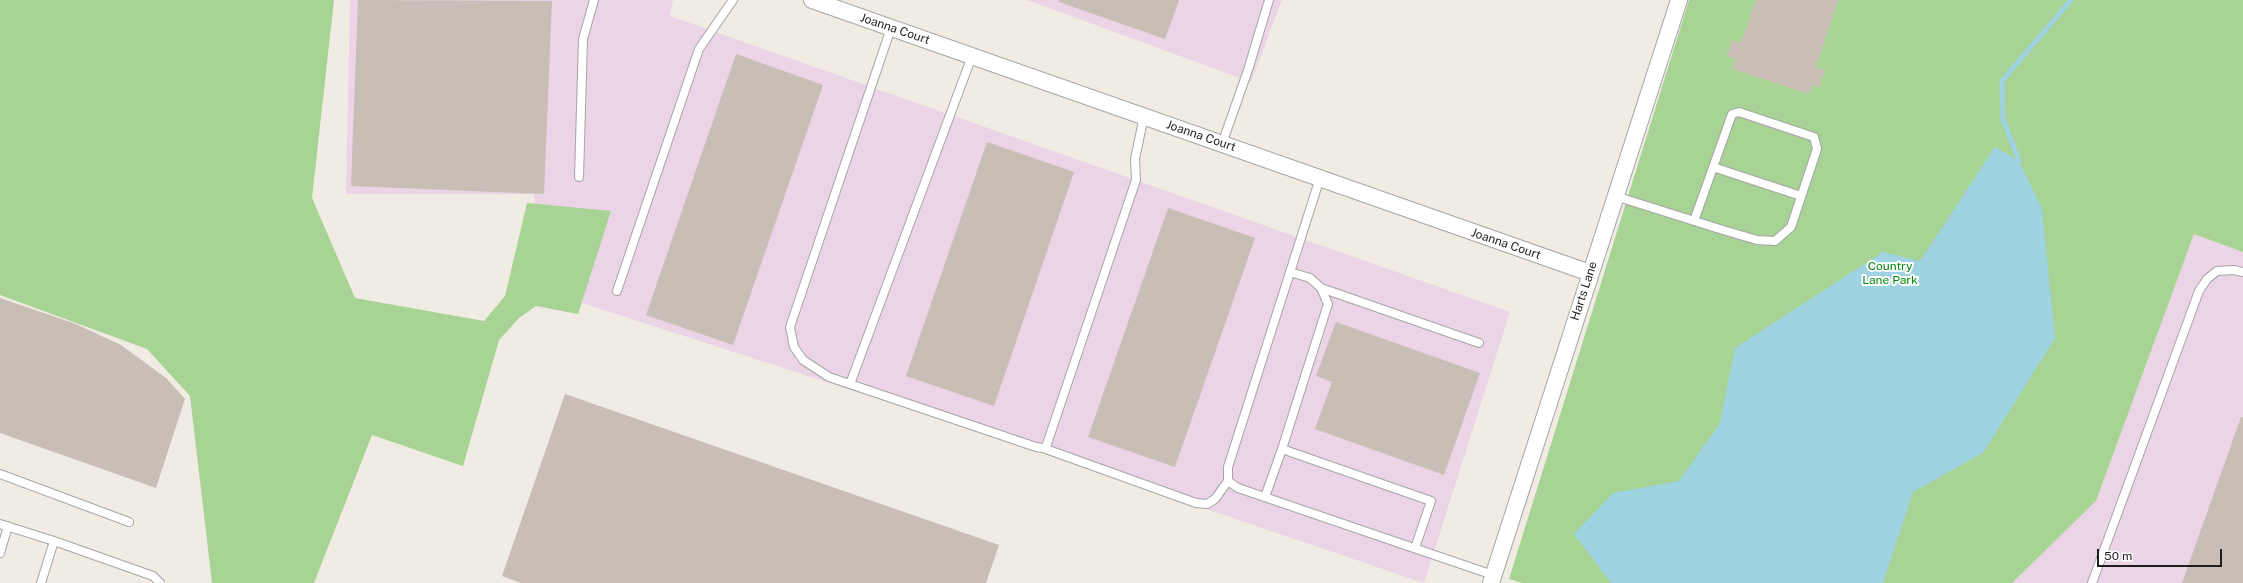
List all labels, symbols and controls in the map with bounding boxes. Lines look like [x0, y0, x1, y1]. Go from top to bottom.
street label: Joanna Court [858, 10, 932, 48]
street label: Joanna Court [1164, 117, 1238, 155]
street label: Joanna Court [1469, 225, 1543, 263]
park label: Country Lane Park [1862, 259, 1918, 287]
street label: Harts Lane [1568, 260, 1600, 322]
scale bar [2099, 541, 2224, 567]
text: 50 m [2104, 549, 2132, 563]

